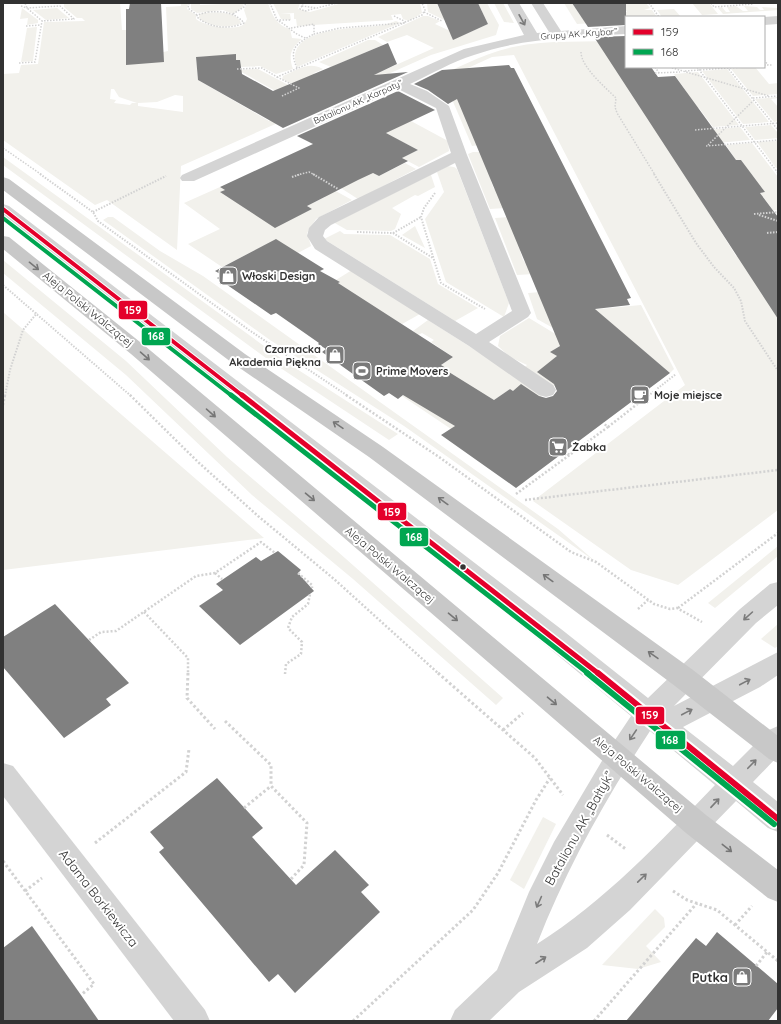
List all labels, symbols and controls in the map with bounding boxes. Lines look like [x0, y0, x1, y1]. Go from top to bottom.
one-way arrow [519, 14, 527, 26]
legend [625, 16, 765, 68]
text: 159 [661, 24, 679, 39]
street label: Grupy AK „Krybar” [540, 25, 618, 42]
text: 168 [661, 44, 678, 59]
street label: Batalionu AK „Karpaty” [312, 77, 404, 126]
one-way arrow [28, 261, 39, 270]
shop icon: Włoski Design [217, 265, 239, 287]
street label: Aleja Polski Walczącej [40, 268, 136, 350]
place label: Włoski Design [242, 269, 315, 283]
line badge: 159 [118, 300, 148, 320]
text: 159 [125, 303, 141, 317]
line badge: 168 [141, 327, 171, 346]
text: 168 [148, 329, 164, 343]
place label: Czarnacka Akademia Piękna [229, 342, 321, 369]
shop icon: Czarnacka Akademia Piękna [324, 344, 346, 366]
one-way arrow [140, 352, 151, 361]
sports icon: Prime Movers [351, 360, 373, 382]
place label: Prime Movers [376, 364, 448, 378]
cafe icon: Moje miejsce [629, 384, 651, 406]
place label: Moje miejsce [654, 388, 723, 402]
one-way arrow [206, 409, 216, 418]
one-way arrow [333, 421, 344, 429]
supermarket icon: Żabka [547, 436, 569, 458]
place label: Żabka [572, 440, 606, 454]
one-way arrow [305, 493, 316, 502]
one-way arrow [438, 497, 449, 505]
line badge: 159 [377, 502, 407, 521]
text: 159 [384, 505, 400, 519]
street label: Aleja Polski Walczącej [342, 523, 438, 607]
line badge: 168 [399, 527, 429, 547]
text: 168 [406, 530, 422, 544]
unlabelled marker [458, 562, 468, 572]
one-way arrow [542, 574, 553, 583]
one-way arrow [743, 611, 753, 621]
one-way arrow [447, 613, 458, 622]
one-way arrow [647, 651, 658, 659]
one-way arrow [739, 677, 751, 685]
one-way arrow [546, 697, 557, 706]
line badge: 159 [635, 706, 665, 725]
text: 159 [642, 708, 658, 722]
one-way arrow [680, 708, 692, 716]
one-way arrow [629, 730, 637, 741]
line badge: 168 [655, 730, 686, 750]
street label: Aleja Polski Walczącej [590, 732, 686, 816]
text: 168 [662, 733, 678, 747]
one-way arrow [747, 759, 757, 769]
street label: Batalionu AK „Bałtyk” [541, 768, 617, 888]
one-way arrow [710, 798, 720, 808]
one-way arrow [721, 843, 732, 852]
street label: Adama Borkiewicza [56, 846, 142, 950]
one-way arrow [637, 874, 647, 883]
one-way arrow [535, 896, 543, 908]
one-way arrow [535, 955, 546, 964]
shop icon: Putka [731, 966, 753, 988]
place label: Putka [692, 969, 728, 985]

